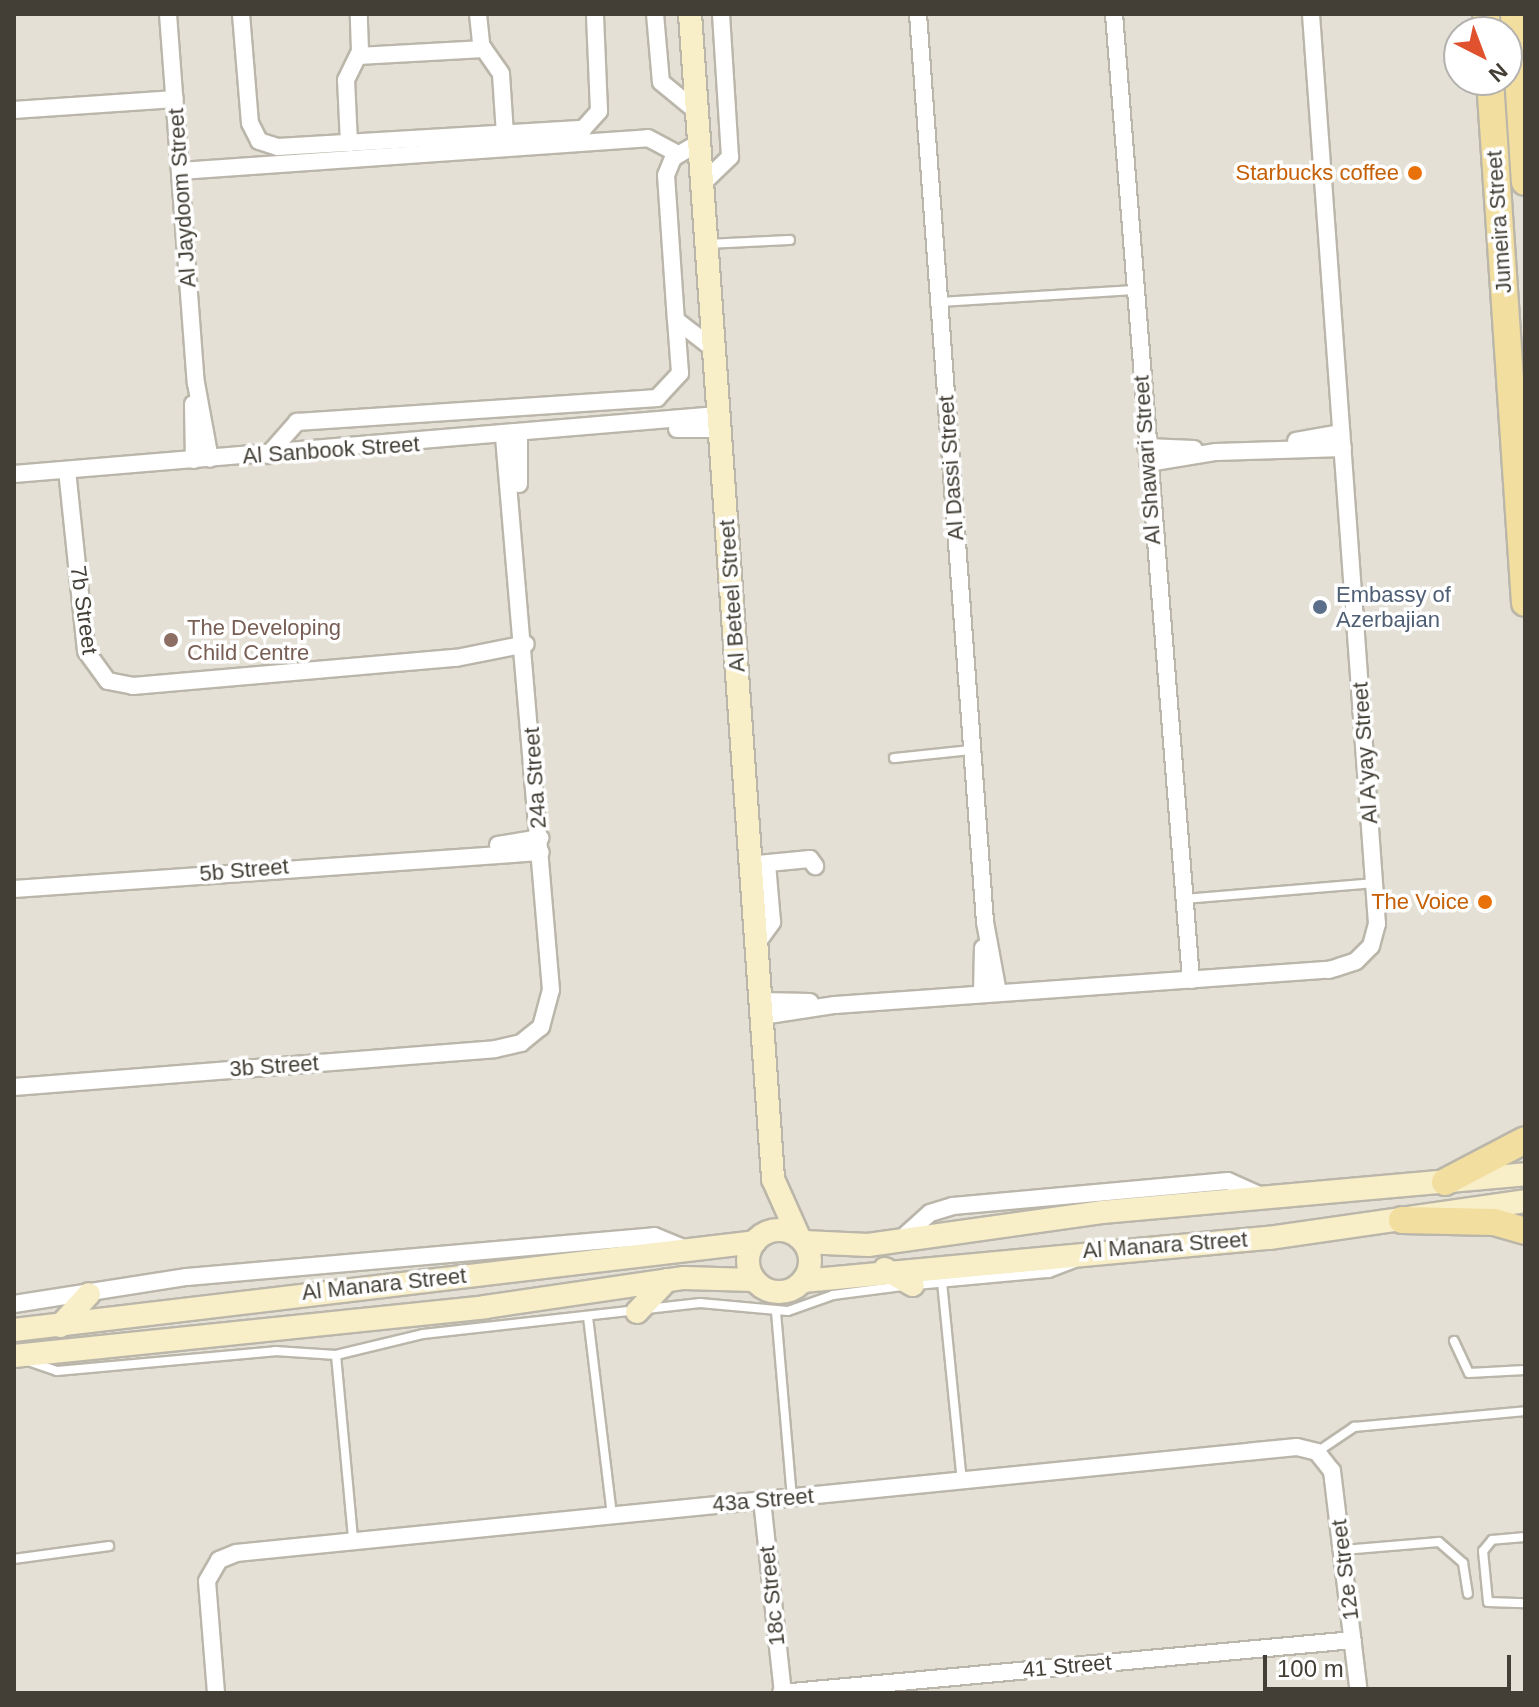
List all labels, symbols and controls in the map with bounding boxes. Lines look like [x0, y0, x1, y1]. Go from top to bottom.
north arrow [1443, 16, 1523, 96]
text: N [1484, 58, 1512, 87]
street label: Al Jaydoom Street [163, 107, 201, 289]
street label: Jumeira Street [1481, 150, 1517, 294]
place label: Starbucks coffee [1236, 160, 1399, 186]
marker: Starbucks coffee [1406, 164, 1424, 182]
street label: Al Shawari Street [1128, 374, 1166, 546]
street label: Al Dassi Street [933, 395, 969, 541]
street label: Al Sanbook Street [242, 431, 420, 469]
street label: Al Beteel Street [714, 519, 750, 673]
street label: 7b Street [65, 564, 103, 656]
place label: Embassy of Azerbajian [1336, 581, 1451, 632]
marker: Embassy of Azerbajian [1311, 598, 1329, 616]
place label: The Developing Child Centre [187, 614, 341, 666]
marker: The Developing Child Centre [162, 631, 180, 649]
street label: Al A'yay Street [1347, 680, 1383, 826]
street label: 24a Street [518, 726, 552, 830]
street label: 5b Street [198, 853, 290, 887]
place label: The Voice [1371, 889, 1469, 915]
marker: The Voice [1476, 893, 1494, 911]
street label: 3b Street [229, 1050, 319, 1082]
street label: Al Manara Street [1082, 1226, 1248, 1264]
street label: Al Manara Street [301, 1262, 467, 1306]
street label: 43a Street [711, 1482, 815, 1518]
street label: 12e Street [1326, 1518, 1364, 1622]
street label: 18c Street [754, 1545, 790, 1647]
scale bar [1267, 1639, 1515, 1689]
street label: 41 Street [1021, 1649, 1113, 1683]
text: 100 m [1277, 1655, 1344, 1682]

